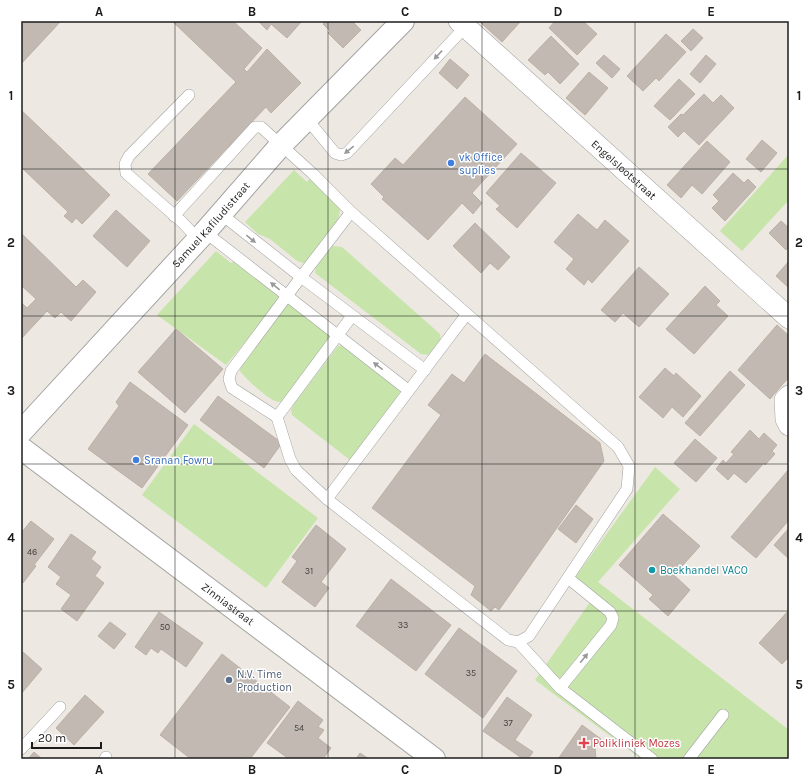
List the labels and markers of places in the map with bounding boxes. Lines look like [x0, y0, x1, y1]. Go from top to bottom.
place label: vk Office suplies [459, 151, 503, 177]
marker: vk Office suplies [446, 158, 456, 168]
place label: Sranan Fowru [144, 454, 213, 467]
marker: Sranan Fowru [131, 455, 141, 465]
place label: Boekhandel VACO [660, 564, 748, 577]
marker: Boekhandel VACO [647, 565, 657, 575]
place label: N.V. Time Production [237, 668, 292, 694]
marker: N.V. Time Production [224, 675, 234, 685]
marker: Polikliniek Mozes [578, 737, 590, 749]
place label: Polikliniek Mozes [593, 737, 681, 750]

